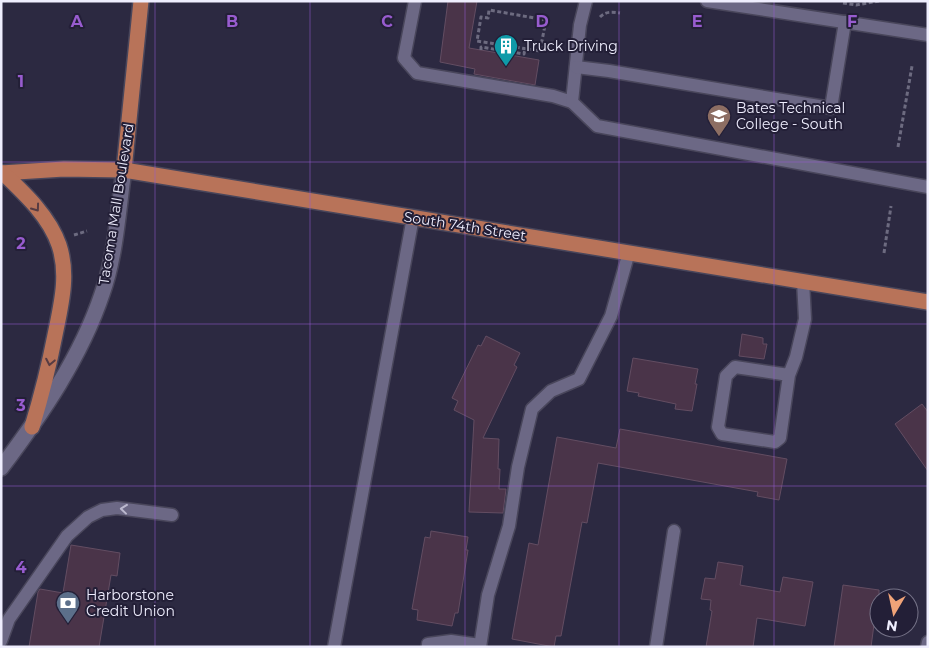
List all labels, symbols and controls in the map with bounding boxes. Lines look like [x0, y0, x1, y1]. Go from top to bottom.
text: A [70, 12, 84, 31]
text: B [226, 12, 238, 31]
text: C [381, 12, 393, 31]
text: D [535, 12, 549, 31]
text: E [692, 12, 702, 31]
text: F [847, 12, 857, 31]
building icon: Truck Driving [493, 33, 519, 67]
place label: Truck Driving [524, 37, 618, 55]
text: 1 [18, 72, 24, 91]
place label: Bates Technical College - South [736, 99, 845, 133]
school or university icon: Bates Technical College - South [706, 103, 732, 137]
street label: Tacoma Mall Boulevard [94, 122, 138, 286]
one-way arrow [31, 202, 39, 211]
street label: South 74th Street [403, 207, 528, 245]
text: 2 [16, 234, 26, 253]
one-way arrow [45, 358, 55, 367]
text: 3 [15, 396, 26, 415]
one-way arrow [119, 504, 127, 515]
text: 4 [15, 558, 27, 577]
place label: Harborstone Credit Union [86, 586, 175, 620]
north arrow [869, 588, 919, 638]
bank icon: Harborstone Credit Union [55, 590, 81, 624]
text: N [885, 616, 899, 636]

